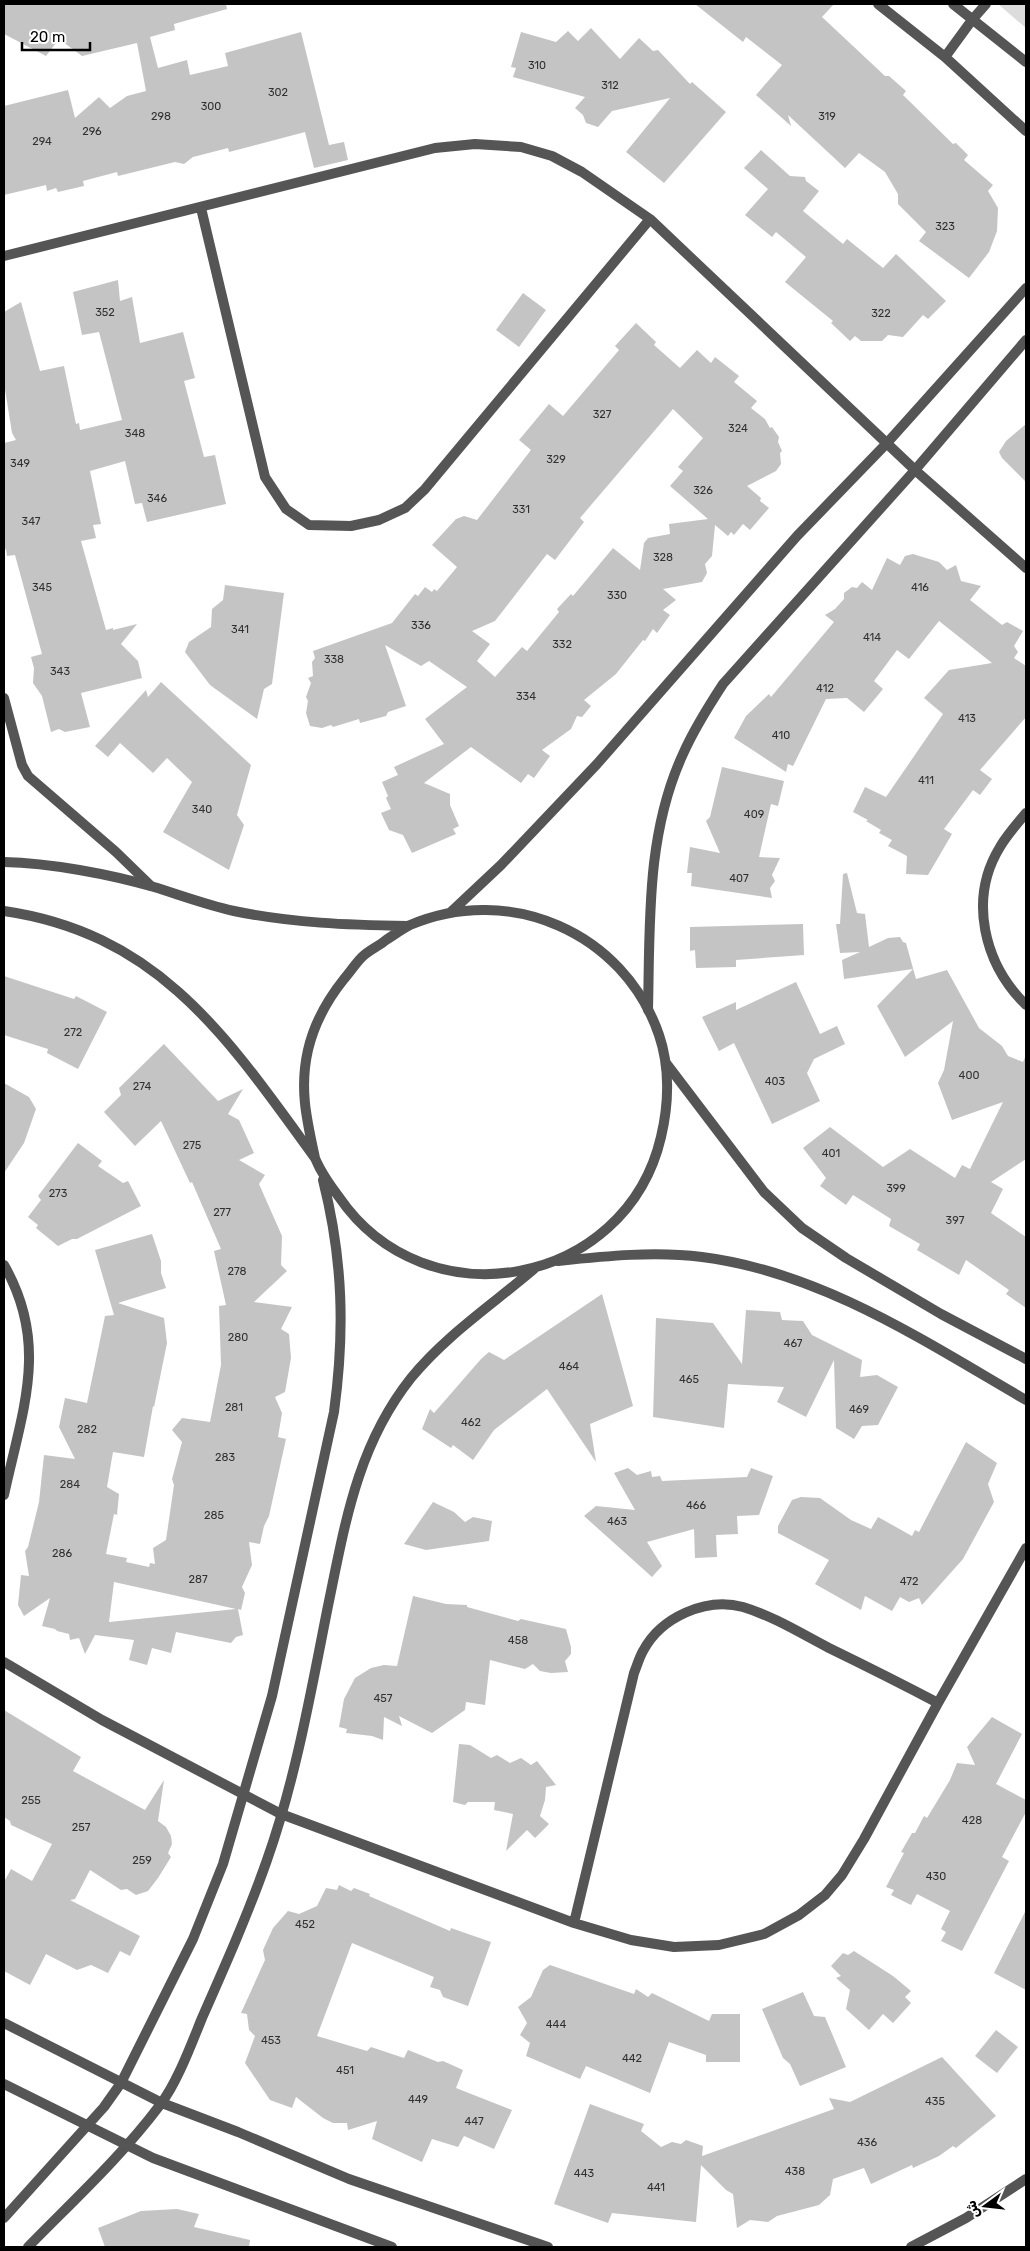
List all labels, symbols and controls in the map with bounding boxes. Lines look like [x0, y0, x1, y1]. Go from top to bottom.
scale bar [22, 20, 90, 52]
text: 20 m [30, 28, 65, 46]
house number: 310 [528, 59, 546, 72]
house number: 312 [601, 79, 619, 92]
house number: 302 [268, 86, 288, 99]
house number: 300 [201, 100, 221, 113]
house number: 298 [151, 110, 171, 123]
house number: 319 [818, 110, 836, 123]
house number: 296 [82, 125, 102, 138]
house number: 294 [32, 135, 52, 148]
house number: 323 [935, 220, 955, 233]
house number: 352 [95, 306, 115, 319]
house number: 322 [871, 307, 891, 320]
house number: 327 [593, 408, 612, 421]
house number: 324 [728, 422, 748, 435]
house number: 348 [125, 427, 145, 440]
house number: 329 [546, 453, 566, 466]
house number: 349 [10, 457, 30, 470]
house number: 326 [693, 484, 713, 497]
house number: 346 [147, 492, 167, 505]
house number: 331 [512, 503, 530, 516]
house number: 347 [22, 515, 41, 528]
house number: 328 [653, 551, 673, 564]
house number: 345 [32, 581, 52, 594]
house number: 416 [911, 581, 929, 594]
house number: 330 [607, 589, 627, 602]
house number: 336 [411, 619, 431, 632]
house number: 341 [231, 623, 249, 636]
house number: 414 [863, 631, 881, 644]
house number: 332 [552, 638, 572, 651]
house number: 338 [324, 653, 344, 666]
house number: 343 [50, 665, 70, 678]
house number: 412 [816, 682, 834, 695]
house number: 334 [516, 690, 536, 703]
house number: 413 [958, 712, 976, 725]
house number: 410 [772, 729, 790, 742]
house number: 411 [918, 774, 934, 787]
house number: 340 [192, 803, 212, 816]
house number: 409 [744, 808, 764, 821]
house number: 407 [729, 872, 749, 885]
house number: 272 [64, 1026, 82, 1039]
house number: 400 [959, 1069, 979, 1082]
house number: 403 [765, 1075, 786, 1088]
house number: 274 [133, 1080, 151, 1093]
house number: 275 [183, 1139, 202, 1152]
house number: 401 [822, 1147, 840, 1160]
house number: 399 [886, 1182, 906, 1195]
house number: 273 [49, 1187, 68, 1200]
house number: 277 [213, 1206, 231, 1219]
house number: 397 [946, 1214, 965, 1227]
house number: 278 [227, 1265, 247, 1278]
house number: 280 [228, 1331, 248, 1344]
house number: 467 [784, 1337, 803, 1350]
house number: 464 [559, 1360, 579, 1373]
house number: 465 [679, 1373, 699, 1386]
house number: 281 [225, 1401, 243, 1414]
house number: 469 [849, 1403, 869, 1416]
house number: 462 [461, 1416, 481, 1429]
house number: 282 [77, 1423, 97, 1436]
house number: 283 [215, 1451, 235, 1464]
house number: 284 [60, 1478, 80, 1491]
house number: 466 [686, 1499, 706, 1512]
house number: 285 [204, 1509, 224, 1522]
house number: 463 [607, 1515, 627, 1528]
house number: 286 [52, 1547, 72, 1560]
house number: 287 [188, 1573, 208, 1586]
house number: 472 [900, 1575, 918, 1588]
house number: 458 [508, 1634, 528, 1647]
house number: 457 [373, 1692, 393, 1705]
house number: 255 [21, 1794, 41, 1807]
house number: 428 [962, 1814, 982, 1827]
house number: 257 [72, 1821, 91, 1834]
house number: 259 [132, 1854, 152, 1867]
house number: 430 [926, 1870, 946, 1883]
house number: 452 [295, 1918, 315, 1931]
house number: 444 [546, 2018, 566, 2031]
house number: 453 [261, 2034, 281, 2047]
house number: 442 [622, 2052, 642, 2065]
house number: 451 [336, 2064, 354, 2077]
house number: 449 [408, 2093, 428, 2106]
house number: 435 [925, 2095, 945, 2108]
house number: 447 [464, 2115, 484, 2128]
house number: 436 [857, 2136, 877, 2149]
house number: 438 [785, 2165, 805, 2178]
house number: 443 [574, 2167, 595, 2180]
house number: 441 [647, 2181, 665, 2194]
north arrow [960, 2181, 1010, 2231]
text: ش [962, 2198, 983, 2220]

